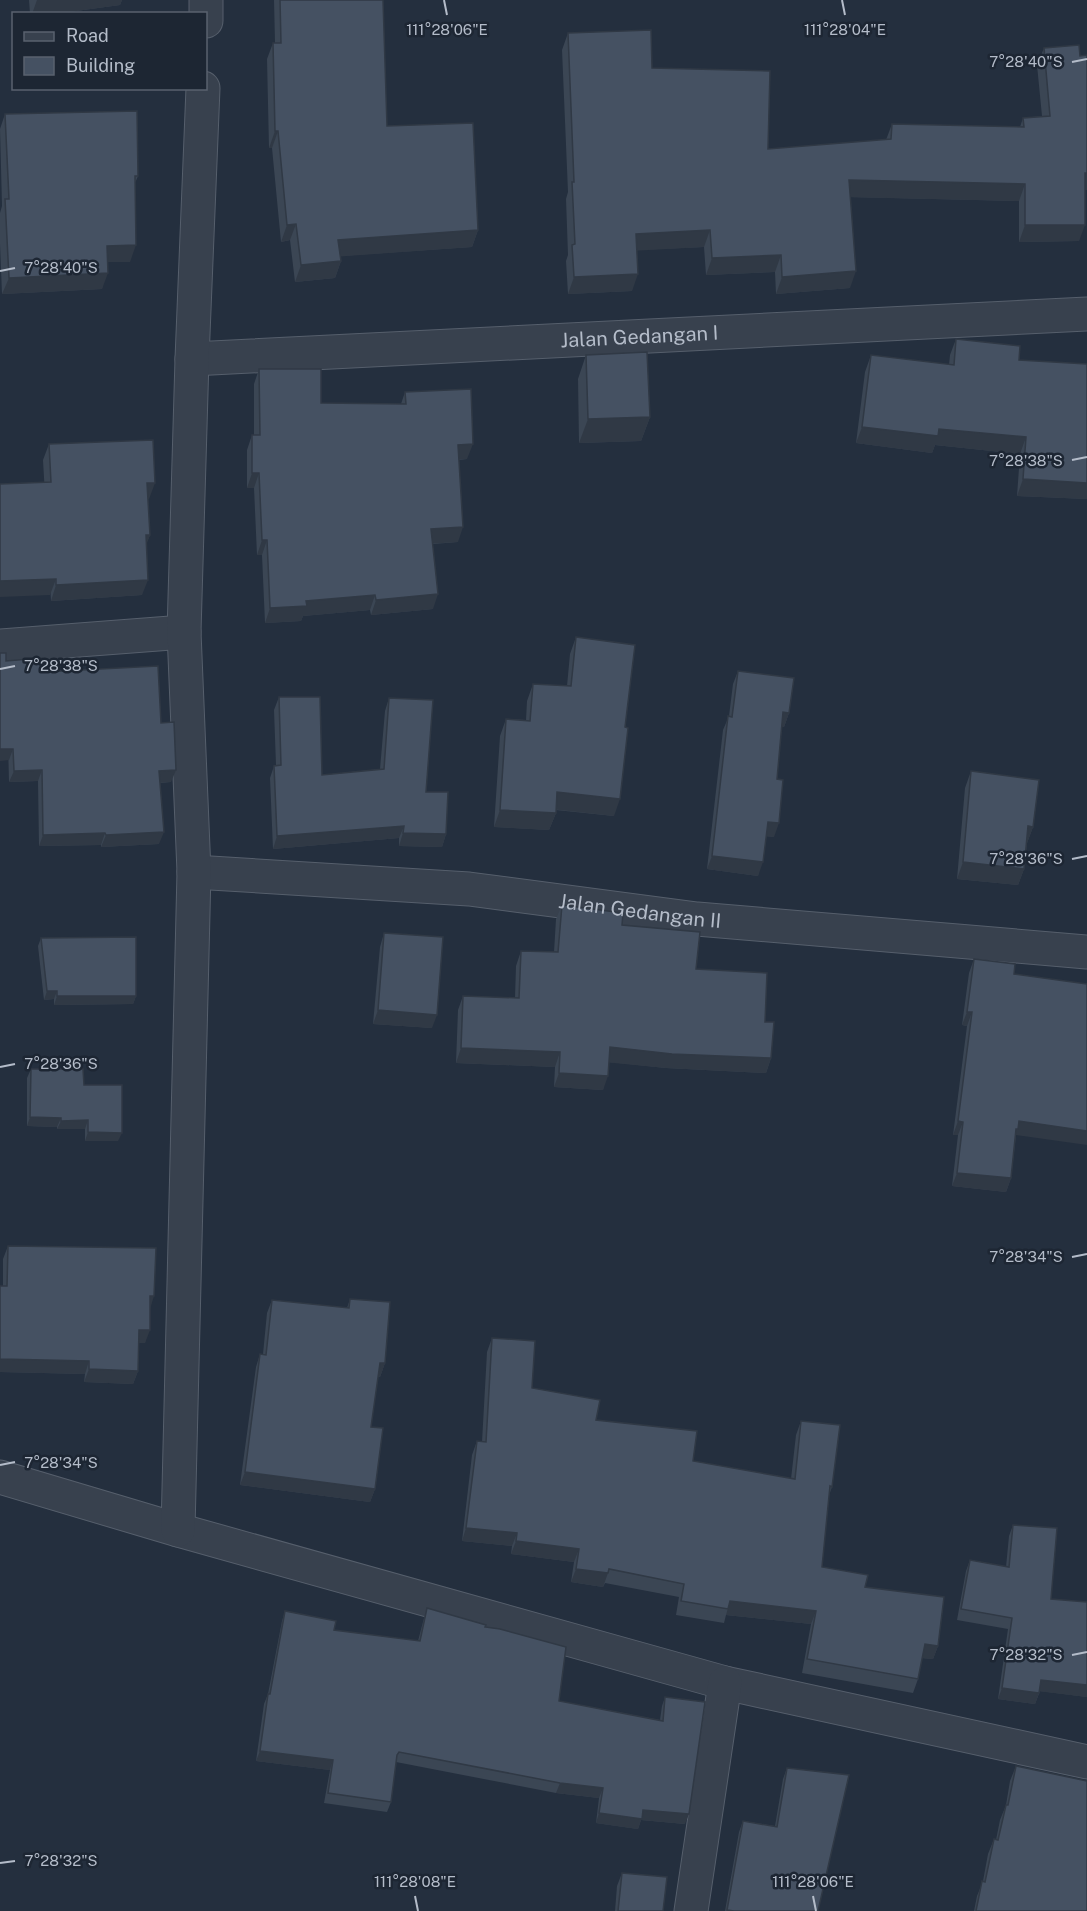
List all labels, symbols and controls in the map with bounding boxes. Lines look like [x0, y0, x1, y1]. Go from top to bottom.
legend [12, 12, 207, 90]
text: 111°28'06"E [406, 21, 488, 38]
text: 111°28'04"E [804, 21, 886, 38]
text: Road [66, 25, 109, 46]
text: 7°28'40"S [989, 53, 1063, 70]
text: Building [66, 55, 135, 76]
text: 7°28'40"S [24, 259, 98, 276]
street label: Jalan Gedangan I [560, 321, 719, 352]
text: 7°28'38"S [989, 452, 1063, 469]
text: 7°28'38"S [24, 657, 98, 674]
text: 7°28'36"S [989, 850, 1063, 867]
street label: Jalan Gedangan II [557, 889, 722, 933]
text: 7°28'36"S [24, 1055, 98, 1072]
text: 7°28'34"S [989, 1248, 1063, 1265]
text: 7°28'34"S [24, 1454, 98, 1471]
text: 7°28'32"S [989, 1646, 1063, 1663]
text: 7°28'32"S [24, 1852, 98, 1869]
text: 111°28'08"E [374, 1873, 456, 1890]
text: 111°28'06"E [772, 1873, 854, 1890]

